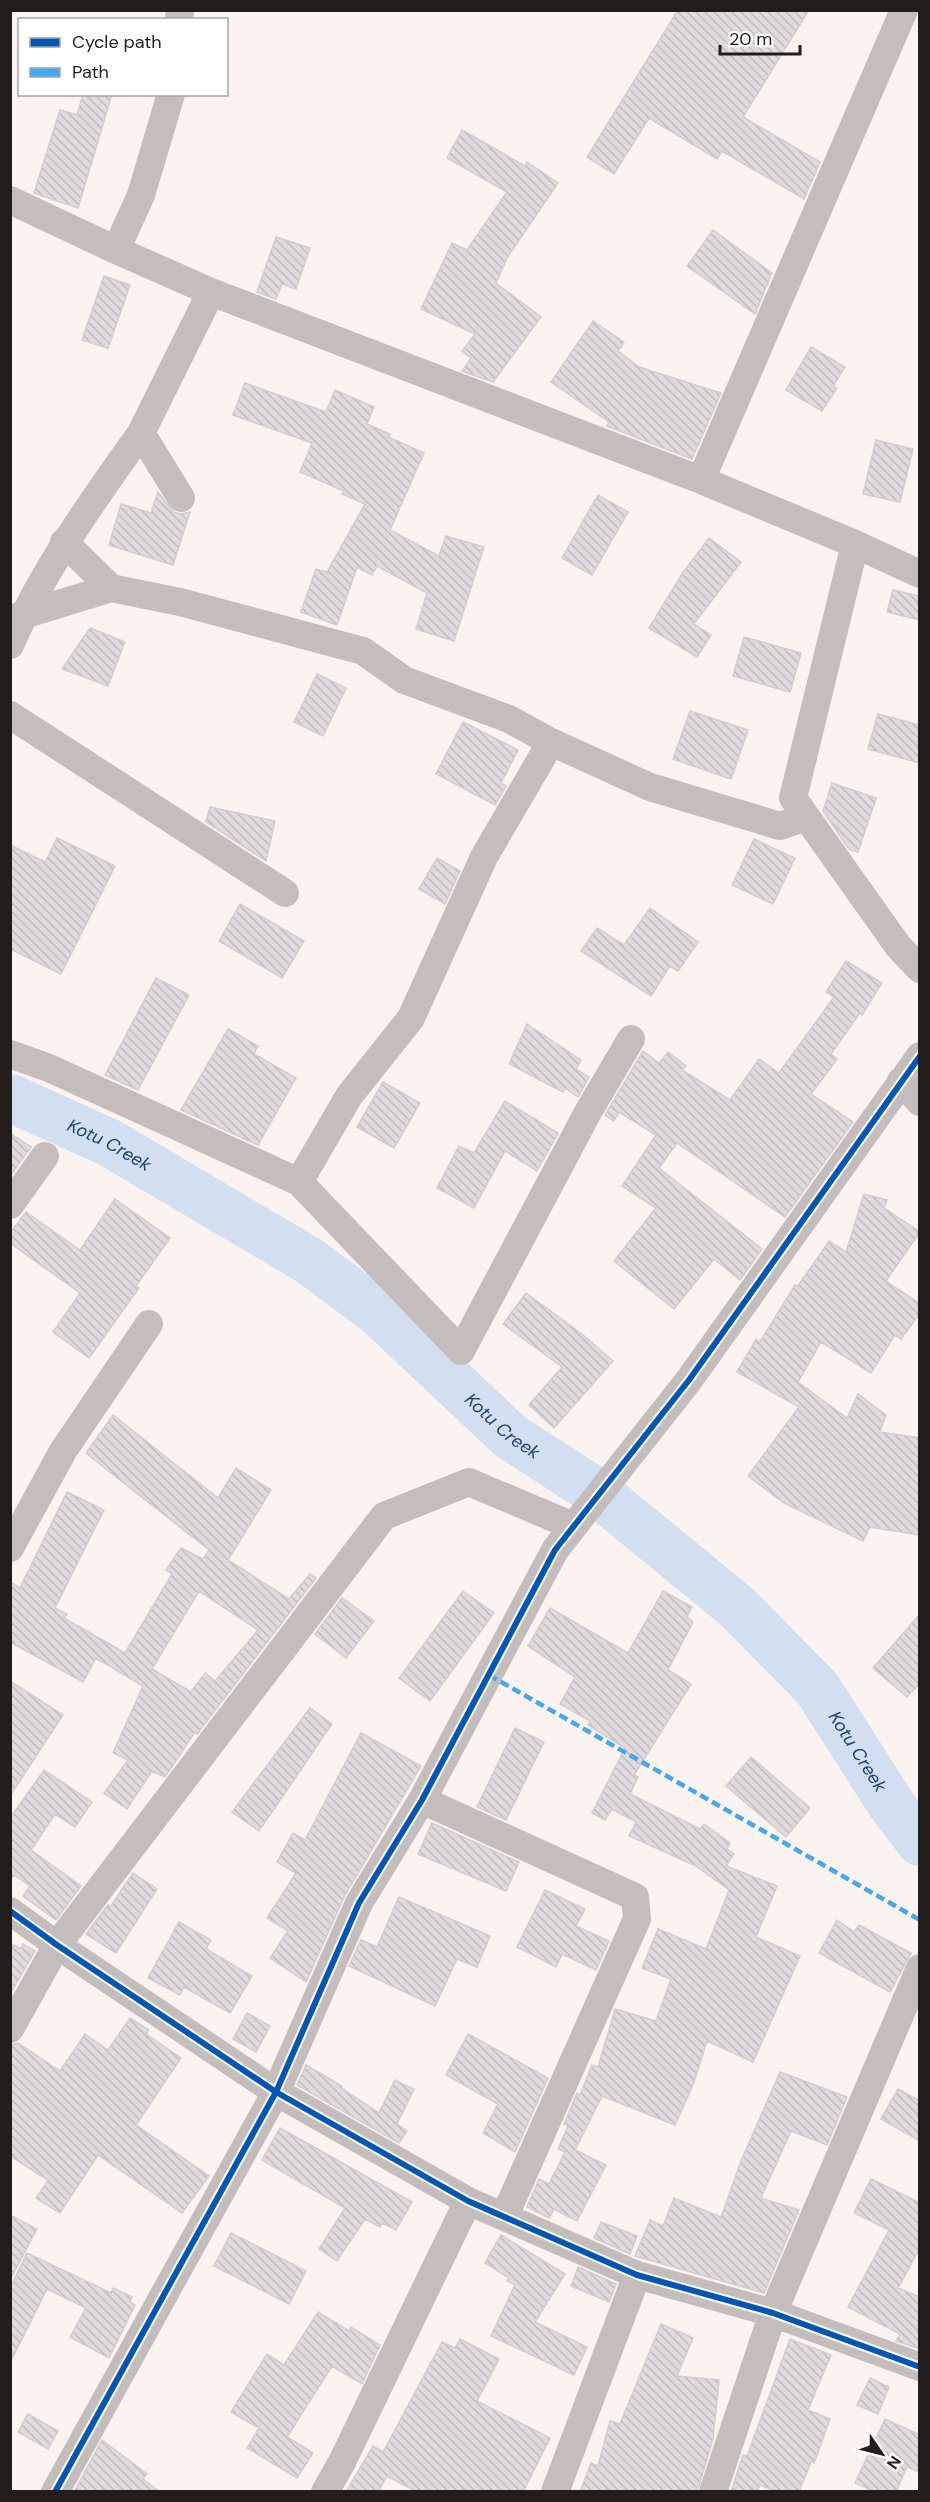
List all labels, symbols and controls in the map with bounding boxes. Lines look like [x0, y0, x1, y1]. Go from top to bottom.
legend [18, 18, 228, 96]
scale bar [720, 18, 800, 56]
text: 20 m [729, 27, 772, 51]
text: Cycle path [72, 30, 162, 54]
text: Path [72, 60, 109, 84]
water label: Kotu Creek [64, 1113, 156, 1177]
water label: Kotu Creek [460, 1388, 545, 1465]
water label: Kotu Creek [823, 1707, 893, 1797]
north arrow [852, 2424, 912, 2484]
text: N [882, 2452, 906, 2473]

